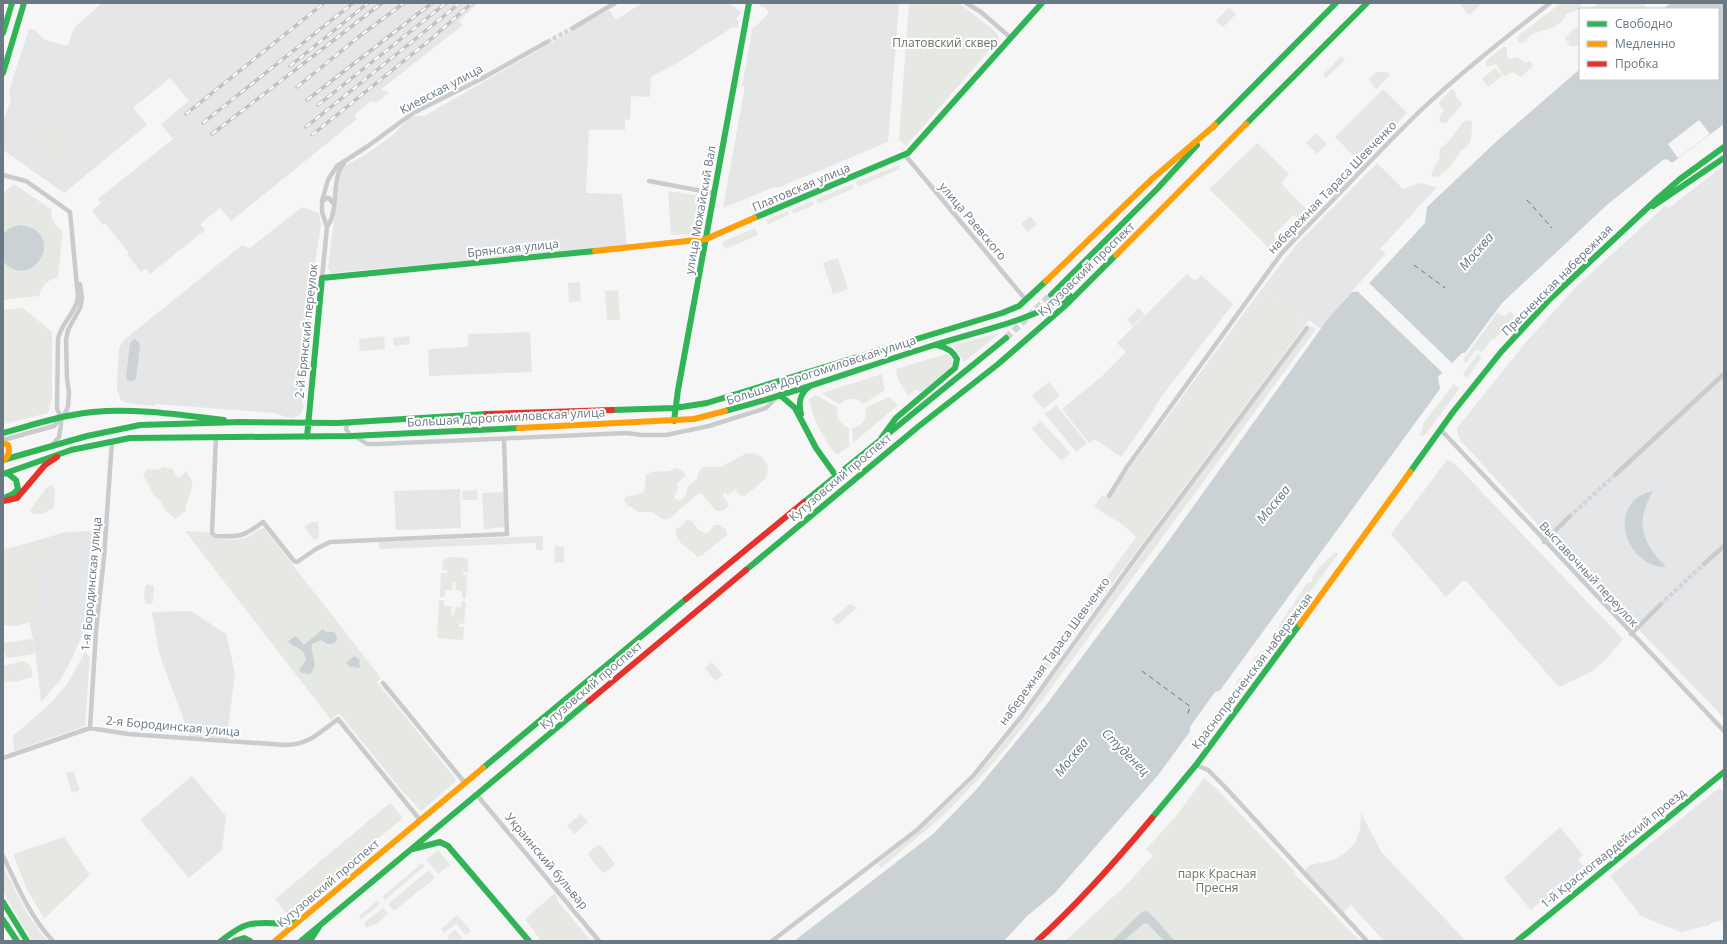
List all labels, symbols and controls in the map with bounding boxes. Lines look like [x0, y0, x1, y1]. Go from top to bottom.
legend [1579, 8, 1719, 80]
text: Свободно [1615, 15, 1673, 32]
park label: Платовский сквер [892, 34, 998, 51]
text: Медленно [1615, 35, 1675, 52]
text: Пробка [1615, 55, 1658, 72]
street label: Киевская улица [397, 60, 485, 118]
street label: набережная Тараса Шевченко [1264, 117, 1400, 257]
street label: улица Можайский Вал [680, 144, 720, 276]
street label: Платовская улица [749, 159, 853, 215]
street label: улица Раевского [935, 178, 1011, 264]
street label: Кутузовский проспект [1034, 218, 1139, 320]
street label: Пресненская набережная [1498, 221, 1616, 339]
water label: Москва [1455, 228, 1498, 274]
street label: Брянская улица [466, 235, 560, 261]
street label: 2-й Брянский переулок [290, 262, 322, 399]
street label: Большая Дорогомиловская улица [724, 331, 918, 409]
street label: Большая Дорогомиловская улица [406, 403, 606, 431]
street label: Кутузовский проспект [785, 429, 895, 525]
water label: Москва [1252, 480, 1294, 527]
street label: 1-я Бородинская улица [77, 516, 105, 652]
street label: Выставочный переулок [1536, 518, 1643, 631]
street label: набережная Тараса Шевченко [995, 574, 1113, 728]
street label: Краснопресненская набережная [1188, 589, 1316, 753]
street label: Кутузовский проспект [536, 637, 646, 733]
street label: 2-я Бородинская улица [105, 712, 241, 740]
water label: Студенец [1098, 724, 1154, 780]
water label: Москва [1050, 733, 1092, 780]
street label: 1-й Красногвардейский проезд [1537, 784, 1689, 912]
street label: Украинский бульвар [502, 809, 592, 913]
street label: Кутузовский проспект [273, 835, 383, 931]
park label: парк Красная Пресня [1178, 865, 1256, 896]

